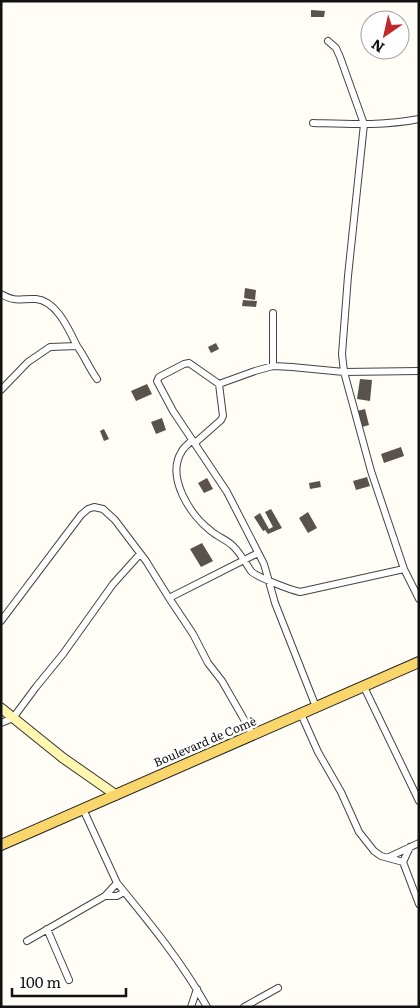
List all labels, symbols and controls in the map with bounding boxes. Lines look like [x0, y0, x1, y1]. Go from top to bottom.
north arrow [360, 10, 410, 60]
text: N [367, 35, 388, 58]
street label: Boulevard de Comè [150, 711, 259, 771]
scale bar [12, 966, 126, 998]
text: 100 m [20, 970, 61, 993]

